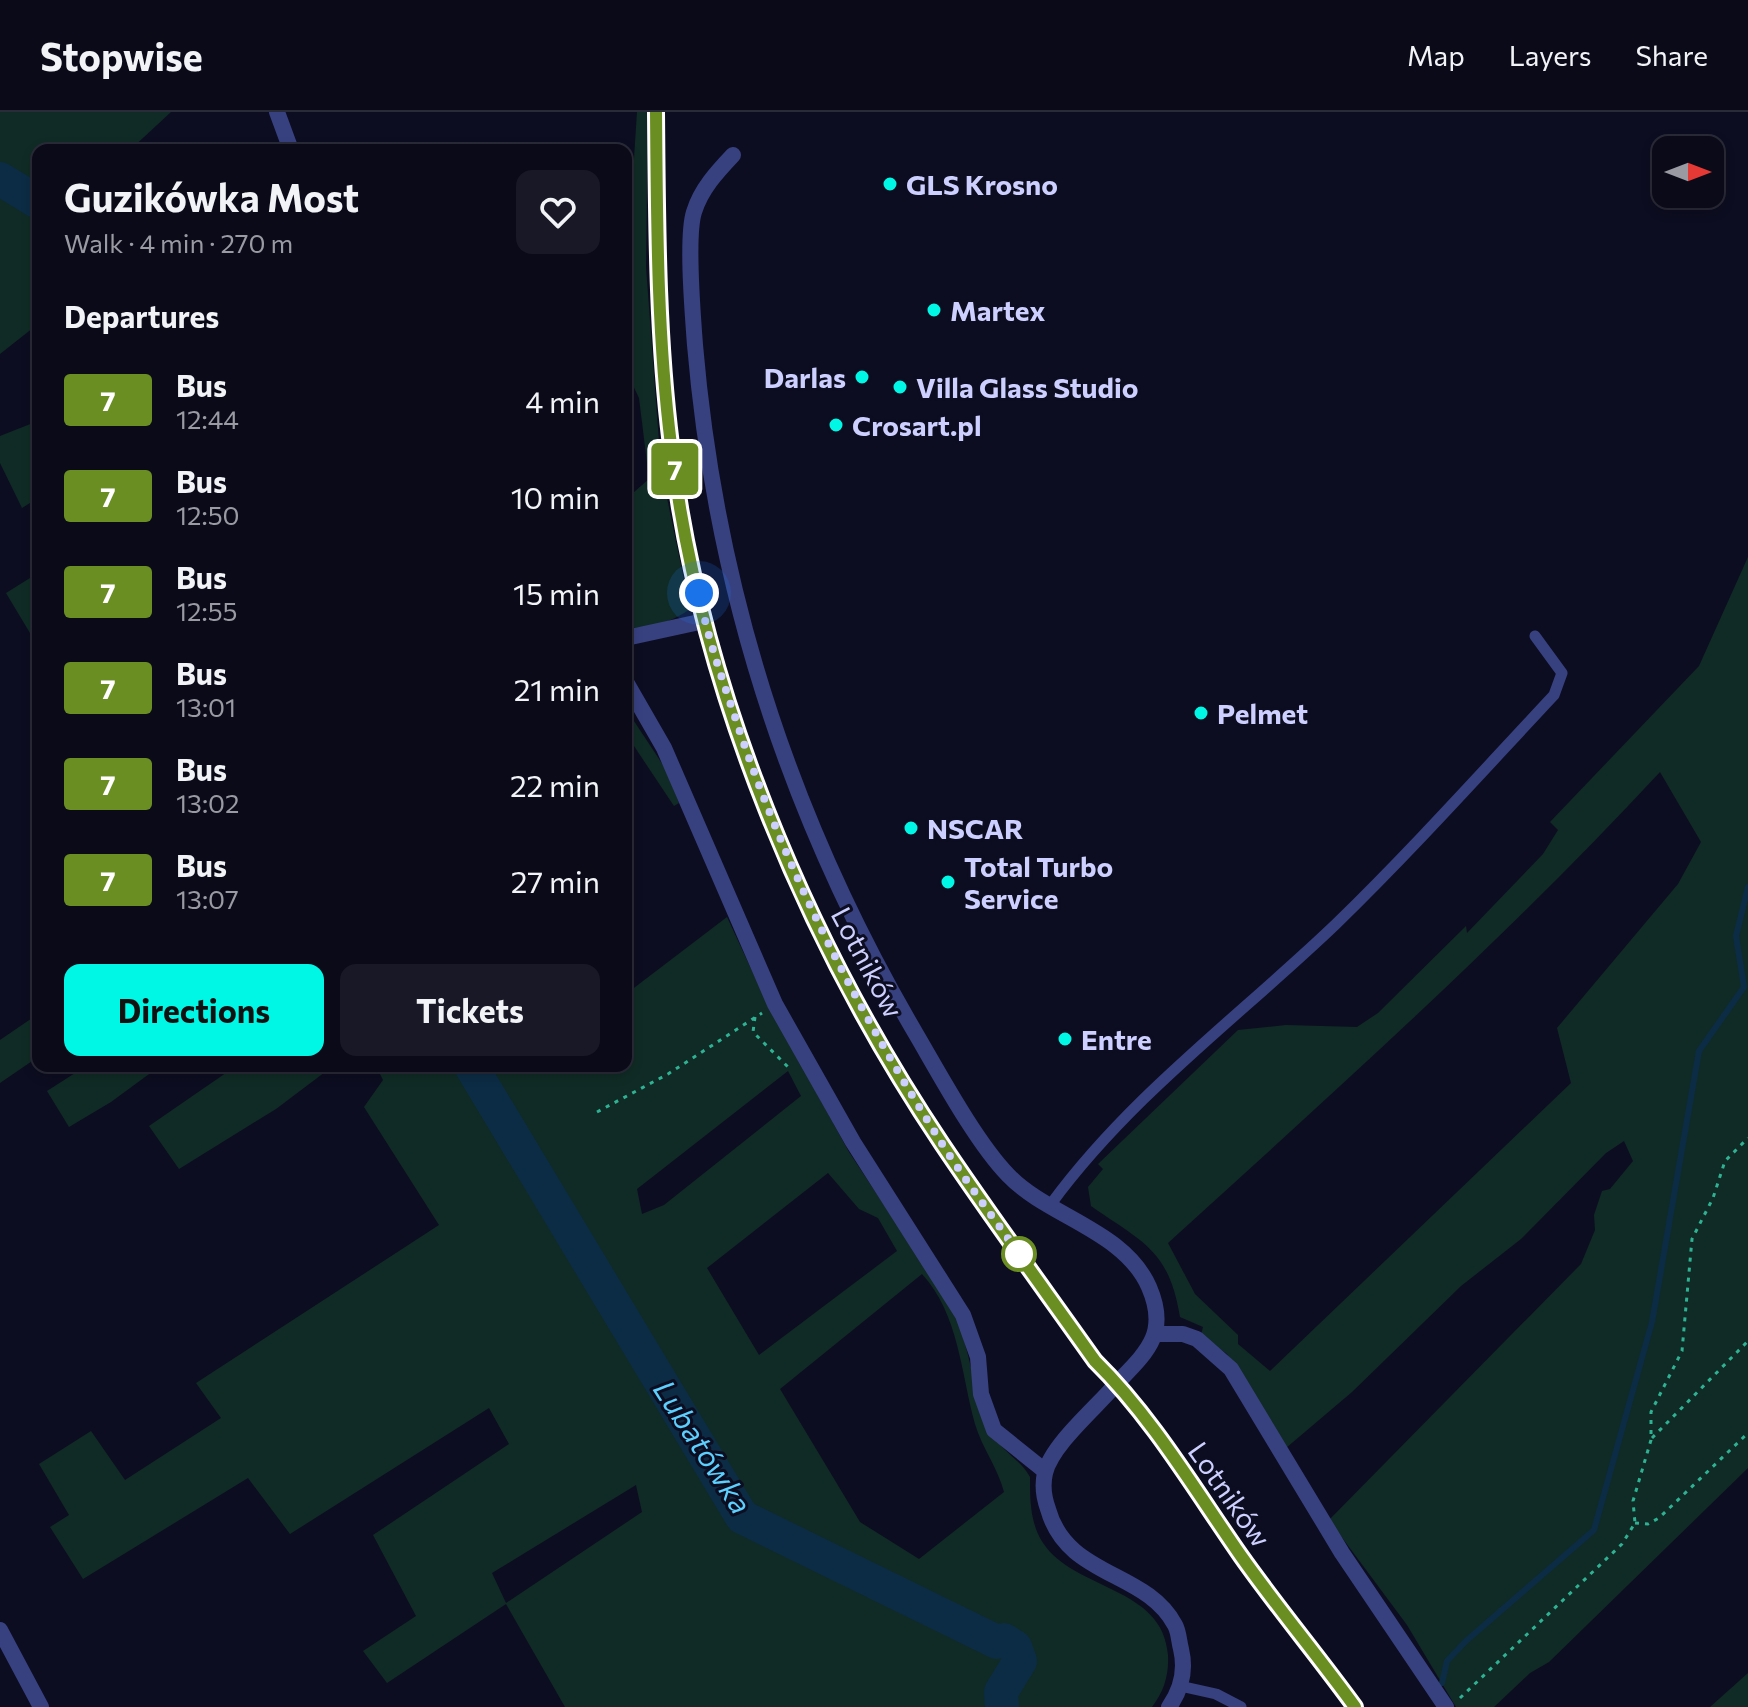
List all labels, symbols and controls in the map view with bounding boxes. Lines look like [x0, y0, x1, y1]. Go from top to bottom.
text: Stopwise [40, 32, 203, 79]
text: Map [1407, 38, 1465, 72]
text: Layers [1509, 38, 1591, 72]
text: Share [1635, 38, 1708, 72]
north arrow [1652, 136, 1724, 208]
map controls [1652, 136, 1724, 208]
place label: GLS Krosno [906, 167, 1058, 201]
button: heart [516, 170, 600, 254]
text: Guzikówka Most [64, 173, 359, 220]
marker: GLS Krosno [881, 175, 899, 193]
text: Walk · 4 min · 270 m [64, 227, 293, 258]
place label: Martex [950, 293, 1045, 327]
text: Departures [64, 297, 219, 334]
marker: Martex [925, 301, 943, 319]
place label: Darlas [764, 360, 846, 394]
text: Bus [176, 366, 227, 403]
marker: Darlas [853, 368, 871, 386]
place label: Villa Glass Studio [916, 370, 1138, 404]
marker: Villa Glass Studio [891, 378, 909, 396]
text: 4 min [525, 382, 600, 419]
text: 7 [100, 383, 116, 417]
text: 12:44 [176, 403, 239, 434]
place label: Crosart.pl [852, 408, 982, 442]
marker: Crosart.pl [827, 416, 845, 434]
line badge: 7 [649, 443, 701, 495]
text: 7 [667, 452, 683, 486]
text: Bus [176, 462, 227, 499]
text: 10 min [511, 478, 600, 515]
text: 7 [100, 479, 116, 513]
text: 12:50 [176, 499, 240, 530]
text: Bus [176, 558, 227, 595]
your location [679, 573, 719, 613]
text: 15 min [513, 574, 600, 611]
text: 7 [100, 575, 116, 609]
text: 12:55 [176, 595, 238, 626]
text: Bus [176, 654, 227, 691]
text: 21 min [514, 670, 600, 707]
text: 7 [100, 671, 116, 705]
text: 13:01 [176, 691, 236, 722]
place label: Pelmet [1217, 696, 1308, 730]
marker: Pelmet [1192, 704, 1210, 722]
text: Bus [176, 750, 227, 787]
text: 22 min [510, 766, 600, 803]
text: 7 [100, 767, 116, 801]
text: 13:02 [176, 787, 239, 818]
place label: NSCAR [927, 811, 1023, 845]
marker: NSCAR [902, 819, 920, 837]
text: Bus [176, 846, 227, 883]
place label: Total Turbo Service [964, 849, 1113, 915]
text: 27 min [511, 862, 600, 899]
text: 7 [100, 863, 116, 897]
marker: Total Turbo Service [939, 873, 957, 891]
text: 13:07 [176, 883, 239, 914]
street label: Lotników [825, 901, 911, 1023]
button: Directions [64, 964, 324, 1056]
button: Tickets [340, 964, 600, 1056]
place label: Entre [1081, 1022, 1152, 1056]
marker: Entre [1056, 1030, 1074, 1048]
unlabelled marker [1002, 1237, 1036, 1271]
water label: Lubatówka [647, 1372, 761, 1520]
street label: Lotników [1182, 1435, 1278, 1553]

